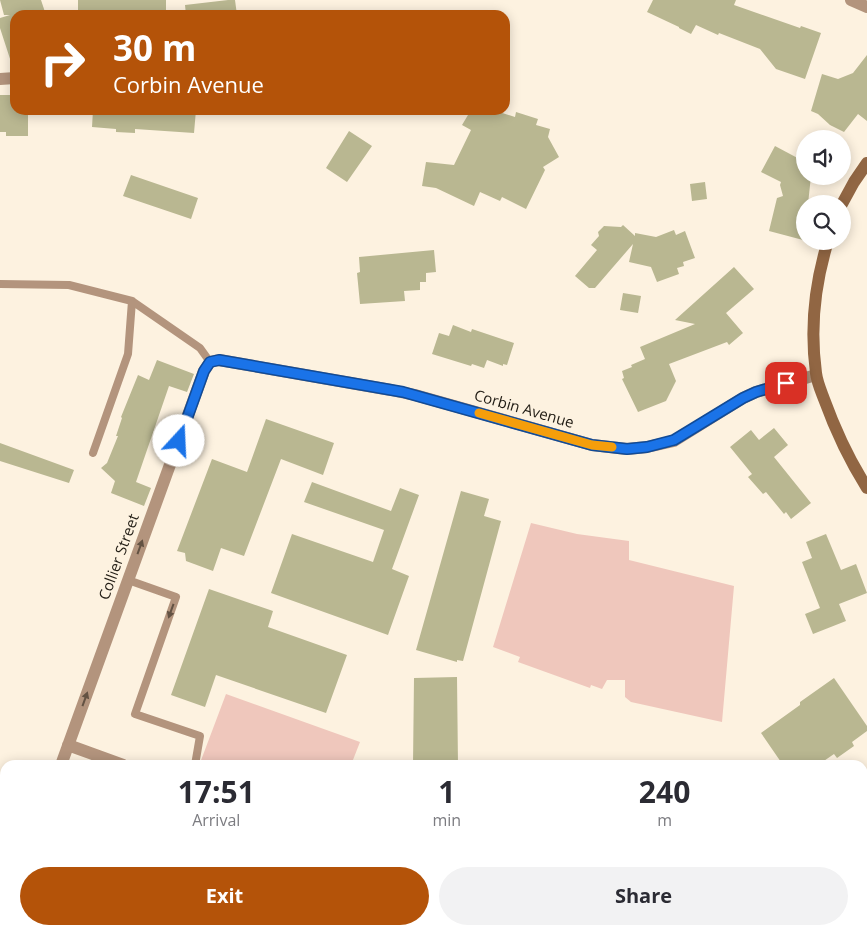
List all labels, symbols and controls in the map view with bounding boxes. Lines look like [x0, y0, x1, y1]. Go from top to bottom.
text: 30 m [113, 24, 196, 71]
icon: right [30, 30, 95, 95]
text: Corbin Avenue [113, 69, 264, 99]
map controls [796, 130, 851, 250]
button: sound [796, 130, 851, 185]
button: search [796, 195, 851, 250]
pin [765, 362, 807, 404]
icon: arrive [772, 369, 800, 397]
street label: Corbin Avenue [472, 384, 576, 432]
position arrow [152, 414, 204, 466]
street label: Collier Street [93, 511, 143, 602]
one-way arrow [137, 539, 144, 554]
one-way arrow [167, 604, 175, 619]
one-way arrow [82, 692, 89, 707]
text: 17:51 [178, 771, 255, 812]
text: 1 [438, 771, 455, 812]
text: 240 [639, 771, 690, 812]
text: Arrival [192, 809, 240, 831]
text: min [433, 809, 461, 831]
text: m [657, 809, 672, 831]
button: Exit [20, 867, 429, 925]
button: Share [439, 867, 848, 925]

